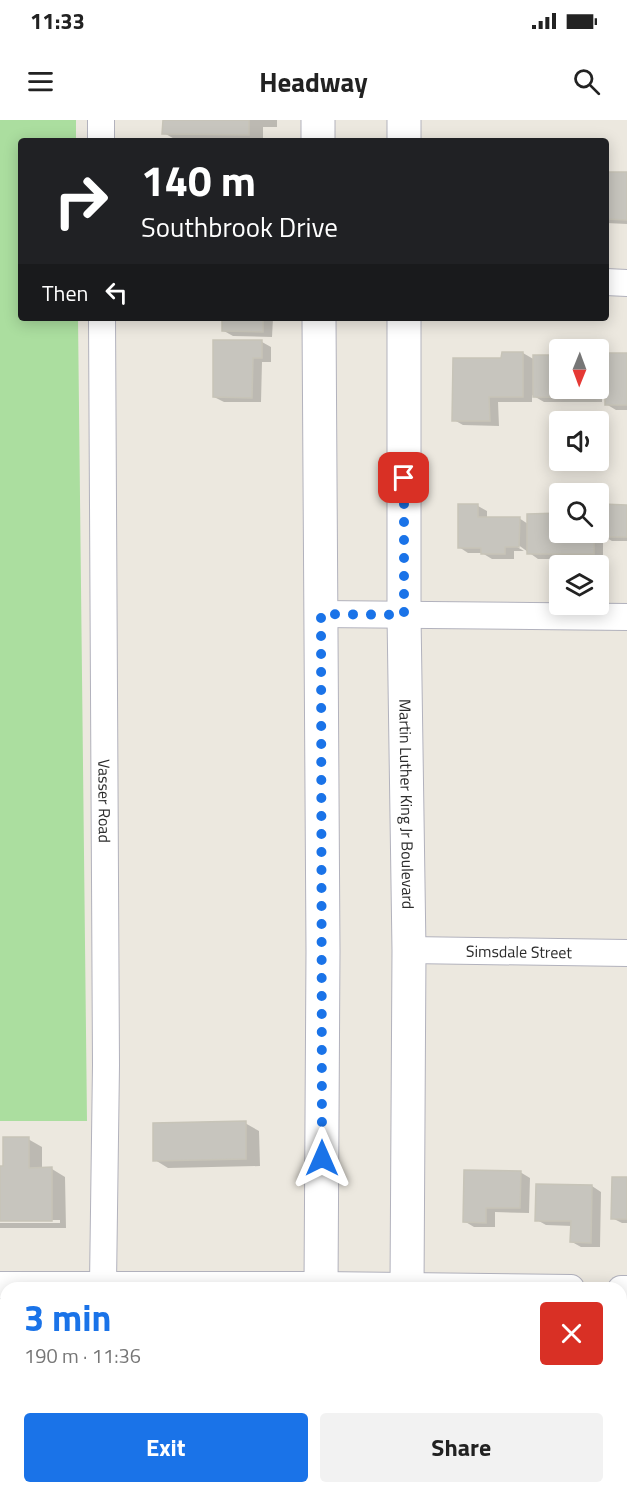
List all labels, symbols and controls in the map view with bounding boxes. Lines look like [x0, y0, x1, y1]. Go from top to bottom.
text: 11:33 [30, 4, 85, 38]
text: Headway [259, 61, 368, 102]
icon: menu [24, 65, 57, 98]
icon: search [570, 65, 603, 98]
text: 140 m [141, 148, 256, 212]
icon: right [42, 162, 120, 240]
text: Southbrook Drive [141, 206, 338, 247]
text: Then [42, 276, 88, 310]
icon: left [100, 276, 133, 309]
north arrow [549, 339, 609, 399]
map controls [549, 339, 609, 615]
button: sound [549, 411, 609, 471]
pin [378, 452, 429, 503]
icon: arrive [387, 461, 420, 494]
button: search [549, 483, 609, 543]
button: layers [549, 555, 609, 615]
street label: Martin Luther King Jr Boulevard [393, 699, 420, 909]
street label: Vasser Road [92, 759, 117, 843]
street label: Simsdale Street [466, 939, 573, 964]
position arrow [290, 1126, 354, 1190]
text: 3 min [24, 1290, 111, 1345]
button: close [540, 1302, 603, 1365]
text: 190 m · 11:36 [24, 1340, 141, 1371]
button: Exit [24, 1413, 308, 1482]
button: Share [320, 1413, 603, 1482]

